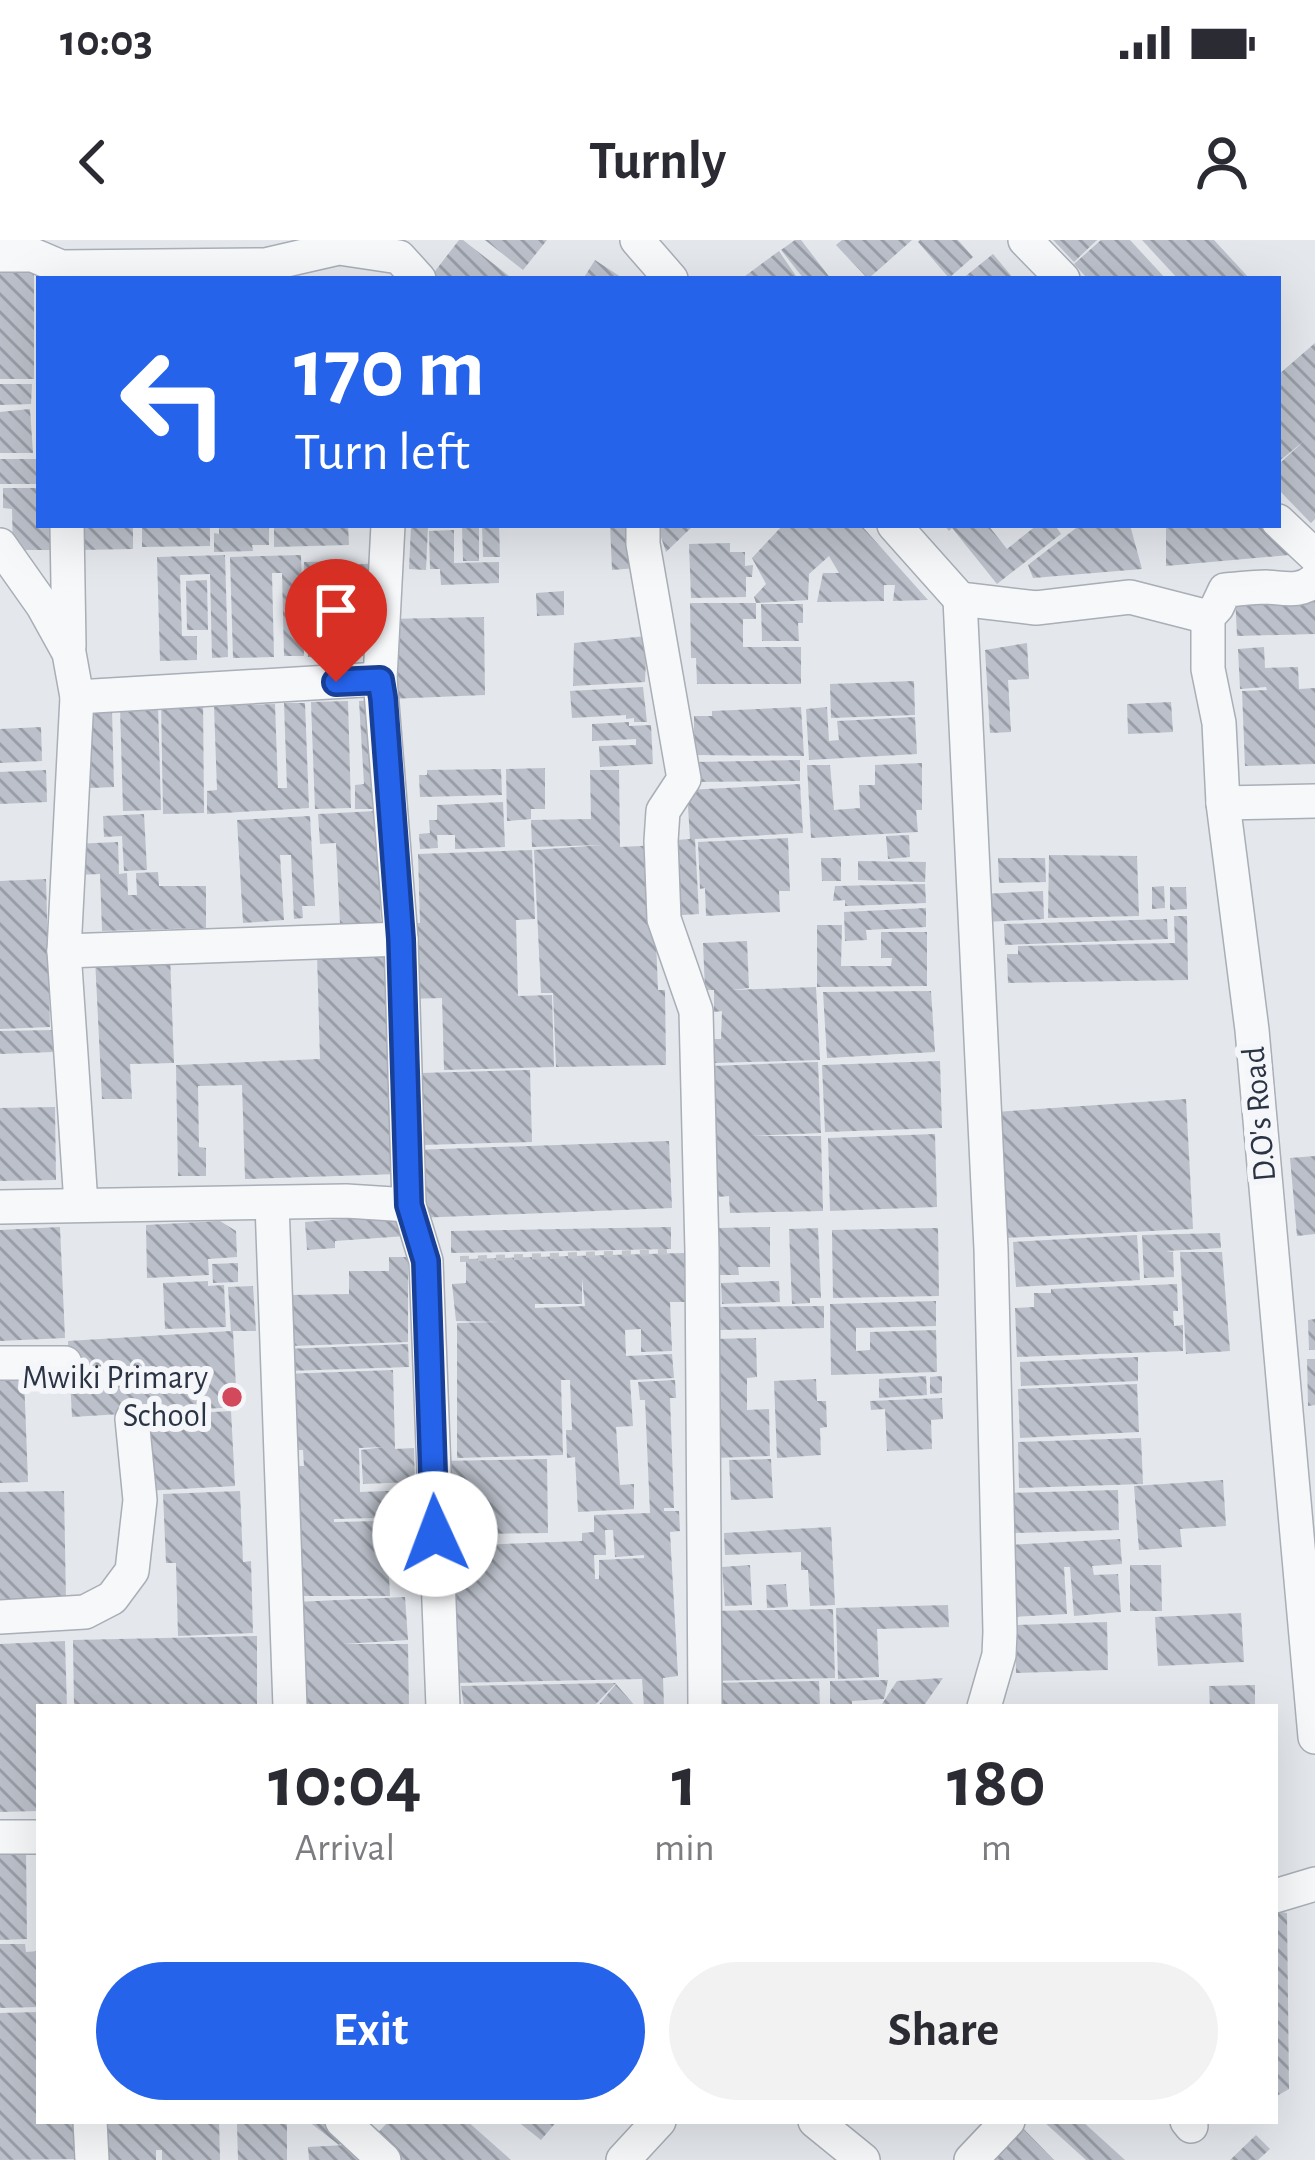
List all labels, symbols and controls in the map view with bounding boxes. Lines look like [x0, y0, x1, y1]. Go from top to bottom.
text: 10:03 [60, 19, 153, 64]
icon: back [60, 129, 126, 195]
icon: person [1189, 129, 1255, 195]
text: Turnly [589, 135, 726, 189]
icon: left [96, 324, 252, 480]
text: 170 m [294, 328, 485, 412]
text: Turn left [294, 426, 470, 480]
pin [285, 559, 387, 682]
icon: arrive [303, 577, 369, 643]
street label: D.O's Road [1238, 1045, 1282, 1183]
place label: Mwiki Primary School [22, 1362, 208, 1433]
marker: Mwiki Primary School [219, 1384, 245, 1410]
position arrow [372, 1471, 498, 1597]
text: 10:04 [268, 1747, 422, 1819]
text: 1 [671, 1747, 697, 1819]
text: 180 [947, 1747, 1046, 1819]
text: Arrival [295, 1829, 395, 1868]
text: min [654, 1829, 715, 1868]
text: m [981, 1829, 1012, 1868]
button: Exit [96, 1962, 645, 2100]
button: Share [669, 1962, 1218, 2100]

